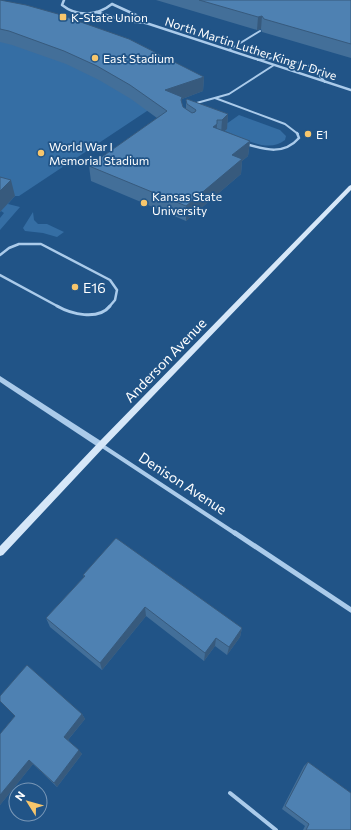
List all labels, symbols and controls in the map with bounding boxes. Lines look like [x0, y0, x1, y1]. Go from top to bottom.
place label: K-State Union [71, 10, 148, 24]
marker: K-State Union [58, 12, 68, 22]
street label: North Martin Luther King Jr Drive [163, 14, 339, 83]
place label: East Stadium [103, 51, 174, 65]
marker: East Stadium [90, 53, 100, 63]
place label: E1 [316, 127, 328, 141]
marker: E1 [303, 129, 313, 139]
place label: World War I Memorial Stadium [49, 139, 149, 167]
marker: World War I Memorial Stadium [36, 148, 46, 158]
place label: Kansas State University [152, 189, 222, 217]
marker: Kansas State University [139, 198, 149, 208]
place label: E16 [83, 279, 106, 296]
marker: E16 [70, 282, 80, 292]
street label: Anderson Avenue [120, 314, 210, 406]
street label: Denison Avenue [136, 448, 230, 518]
north arrow [8, 782, 48, 822]
text: N [12, 788, 27, 803]

